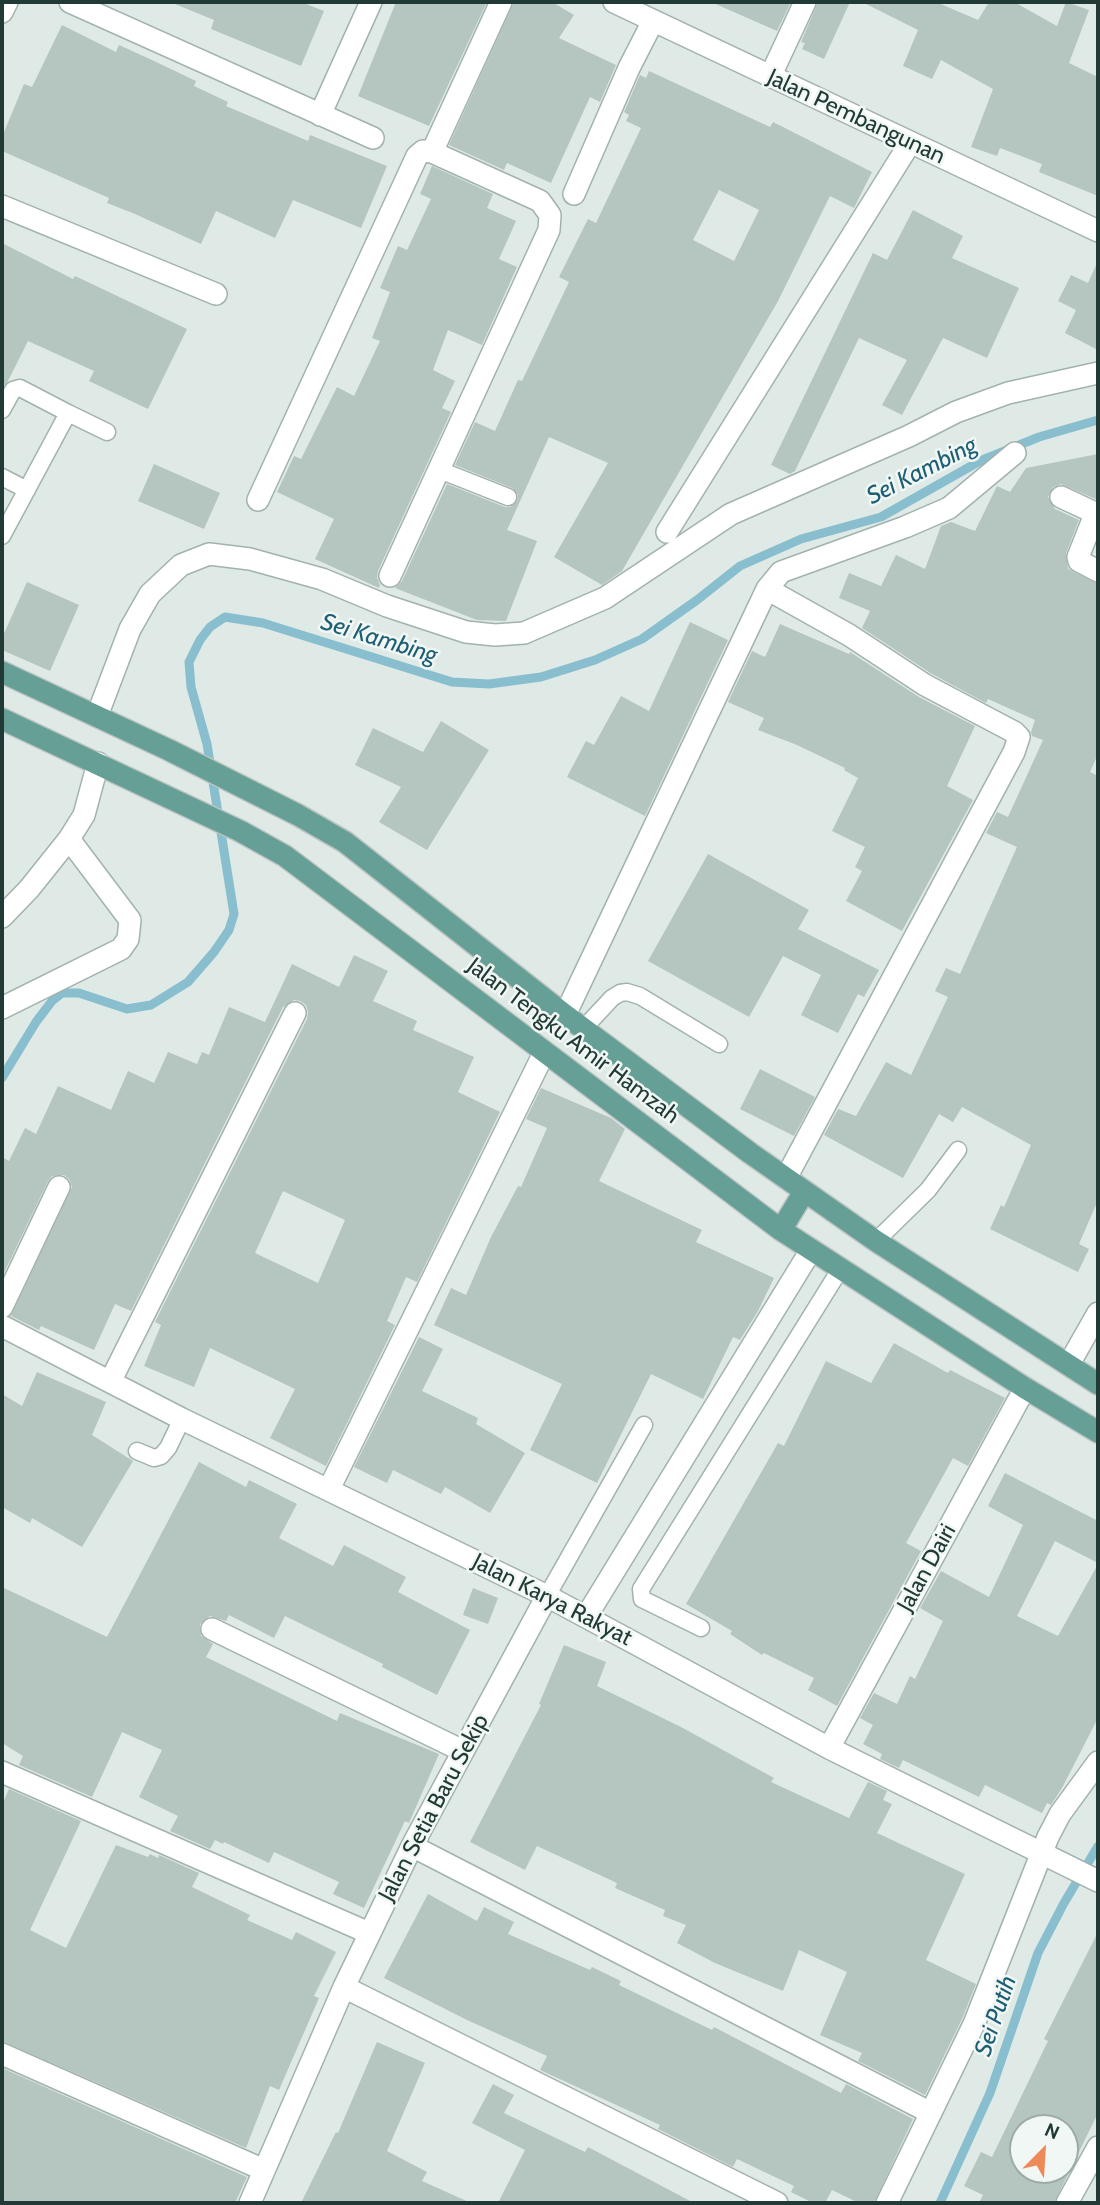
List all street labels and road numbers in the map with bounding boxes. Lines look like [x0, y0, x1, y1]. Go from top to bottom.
street label: Jalan Pembangunan [763, 64, 949, 170]
street label: Jalan Tengku Amir Hamzah [461, 952, 685, 1130]
street label: Jalan Dairi [892, 1519, 962, 1617]
street label: Jalan Karya Rakyat [468, 1548, 636, 1652]
street label: Jalan Setia Baru Sekip [373, 1710, 495, 1906]

